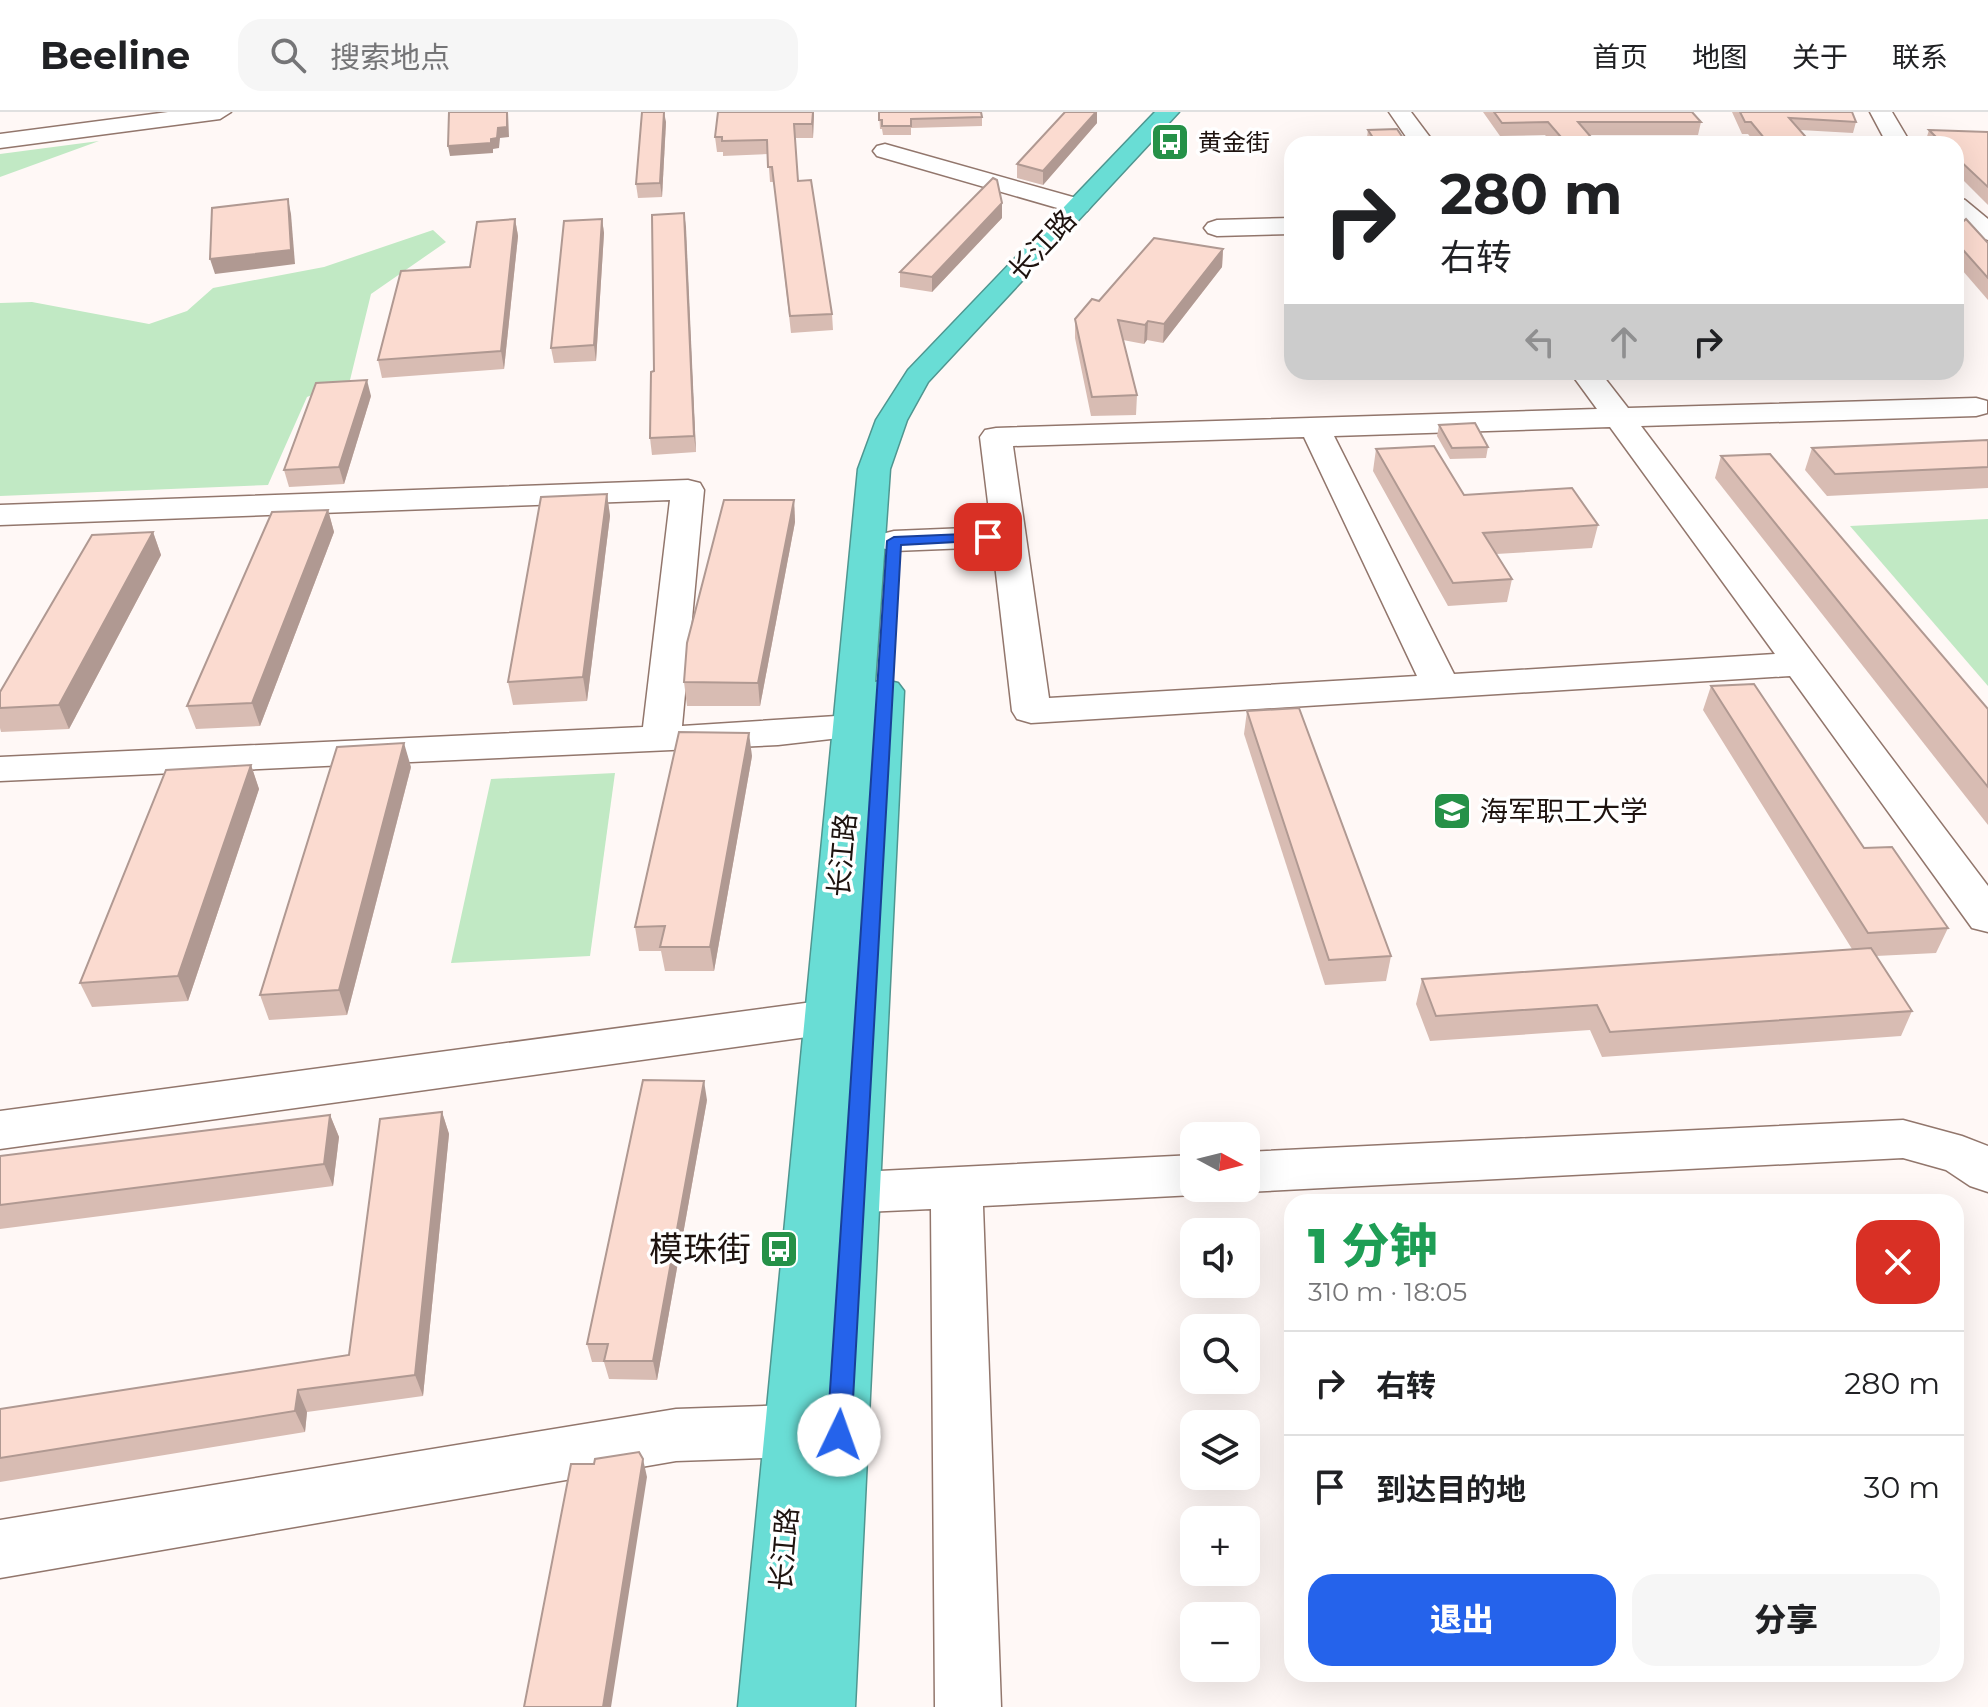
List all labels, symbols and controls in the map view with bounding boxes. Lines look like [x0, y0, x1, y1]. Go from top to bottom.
search box [238, 19, 798, 91]
text: Beeline [40, 32, 190, 79]
icon: search [266, 33, 310, 77]
text: 搜索地点 [330, 39, 450, 76]
text: 首页 [1592, 40, 1648, 74]
text: 地图 [1692, 40, 1748, 74]
text: 关于 [1792, 40, 1848, 74]
text: 联系 [1892, 40, 1948, 74]
bus stop icon: 黄金街 [1149, 121, 1191, 163]
place label: 黄金街 [1198, 128, 1270, 157]
text: 280 m [1440, 160, 1623, 228]
icon: right [1308, 168, 1412, 272]
street label: 长江路 [1001, 203, 1083, 287]
text: 右转 [1440, 235, 1512, 279]
icon: left [1518, 320, 1562, 364]
icon: ahead [1602, 320, 1646, 364]
icon: right [1686, 320, 1730, 364]
pin [954, 503, 1022, 571]
icon: arrive [966, 515, 1010, 559]
school or university icon: 海军职工大学 [1431, 790, 1473, 832]
place label: 海军职工大学 [1480, 794, 1648, 828]
street label: 长江路 [821, 812, 863, 898]
north arrow [1180, 1122, 1260, 1202]
map controls [1180, 1122, 1260, 1682]
text: 1 分钟 [1308, 1217, 1437, 1275]
button: sound [1180, 1218, 1260, 1298]
button: close [1856, 1220, 1940, 1304]
place label: 模珠街 [649, 1228, 751, 1270]
bus stop icon: 模珠街 [758, 1228, 800, 1270]
text: 310 m · 18:05 [1308, 1276, 1467, 1308]
button: search [1180, 1314, 1260, 1394]
icon: right [1308, 1361, 1352, 1405]
text: 280 m [1844, 1365, 1940, 1402]
text: 右转 [1376, 1367, 1436, 1404]
position arrow [797, 1393, 881, 1477]
button: layers [1180, 1410, 1260, 1490]
icon: arrive [1308, 1465, 1352, 1509]
text: 30 m [1864, 1469, 1940, 1506]
text: 到达目的地 [1376, 1471, 1526, 1508]
street label: 长江路 [763, 1506, 805, 1592]
button: + [1180, 1506, 1260, 1586]
button: 退出 [1308, 1574, 1616, 1666]
button: 分享 [1632, 1574, 1940, 1666]
button: − [1180, 1602, 1260, 1682]

